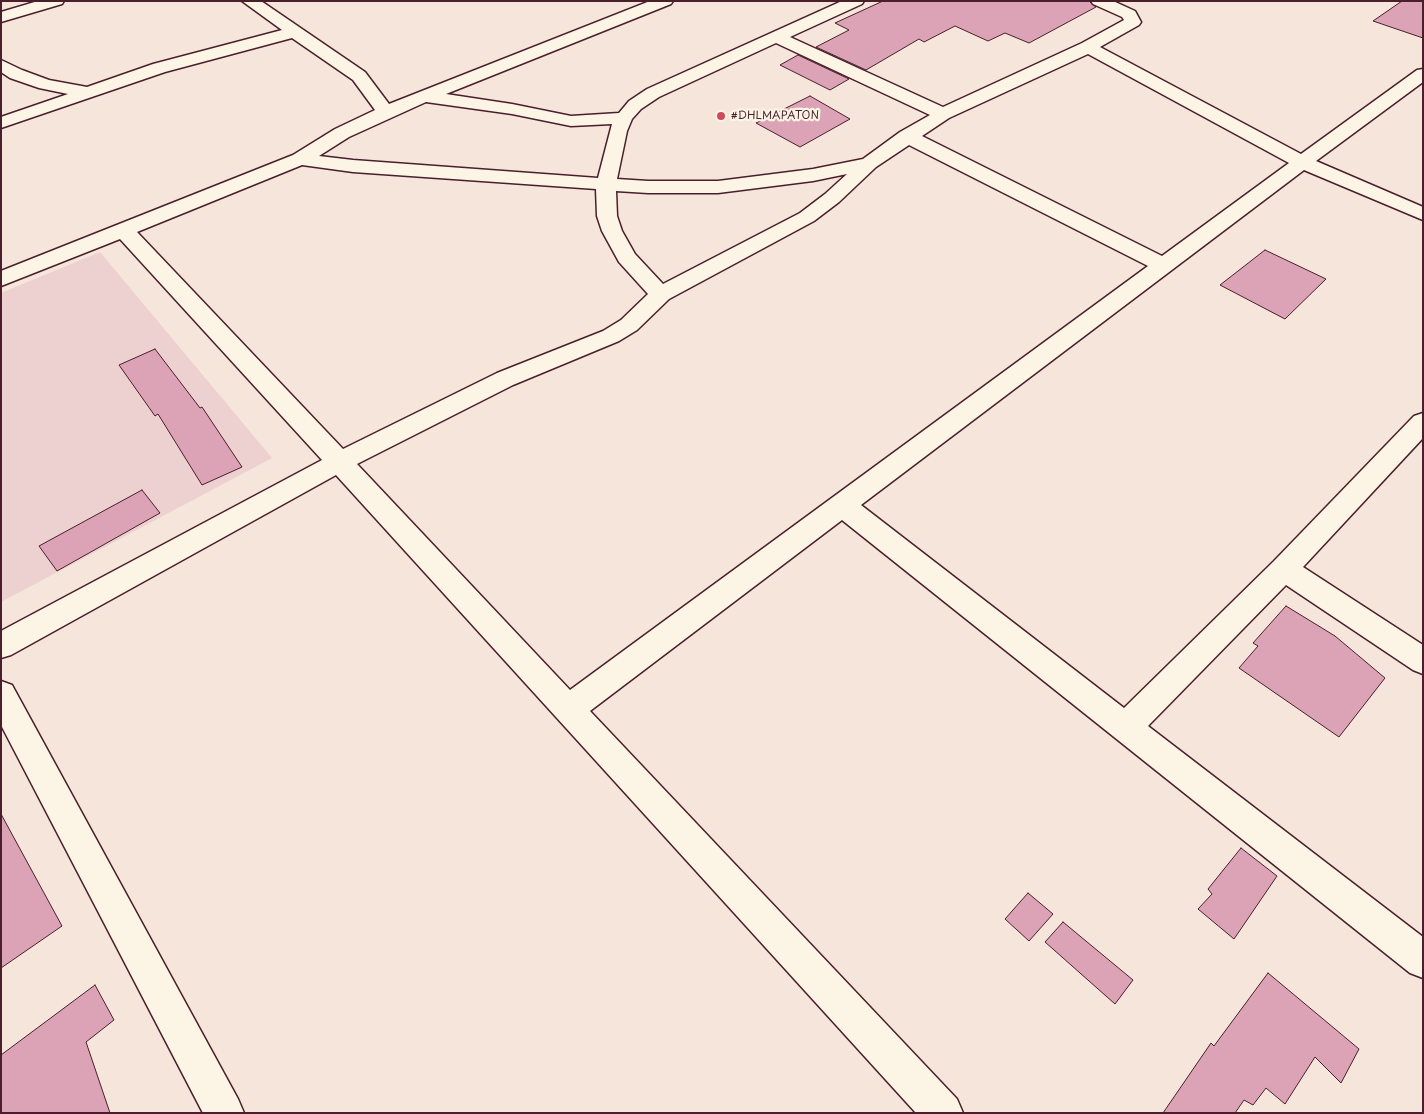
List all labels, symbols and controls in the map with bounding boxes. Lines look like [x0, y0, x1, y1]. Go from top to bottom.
place label: #DHLMAPATON [731, 109, 819, 123]
marker: #DHLMAPATON [715, 110, 727, 122]

